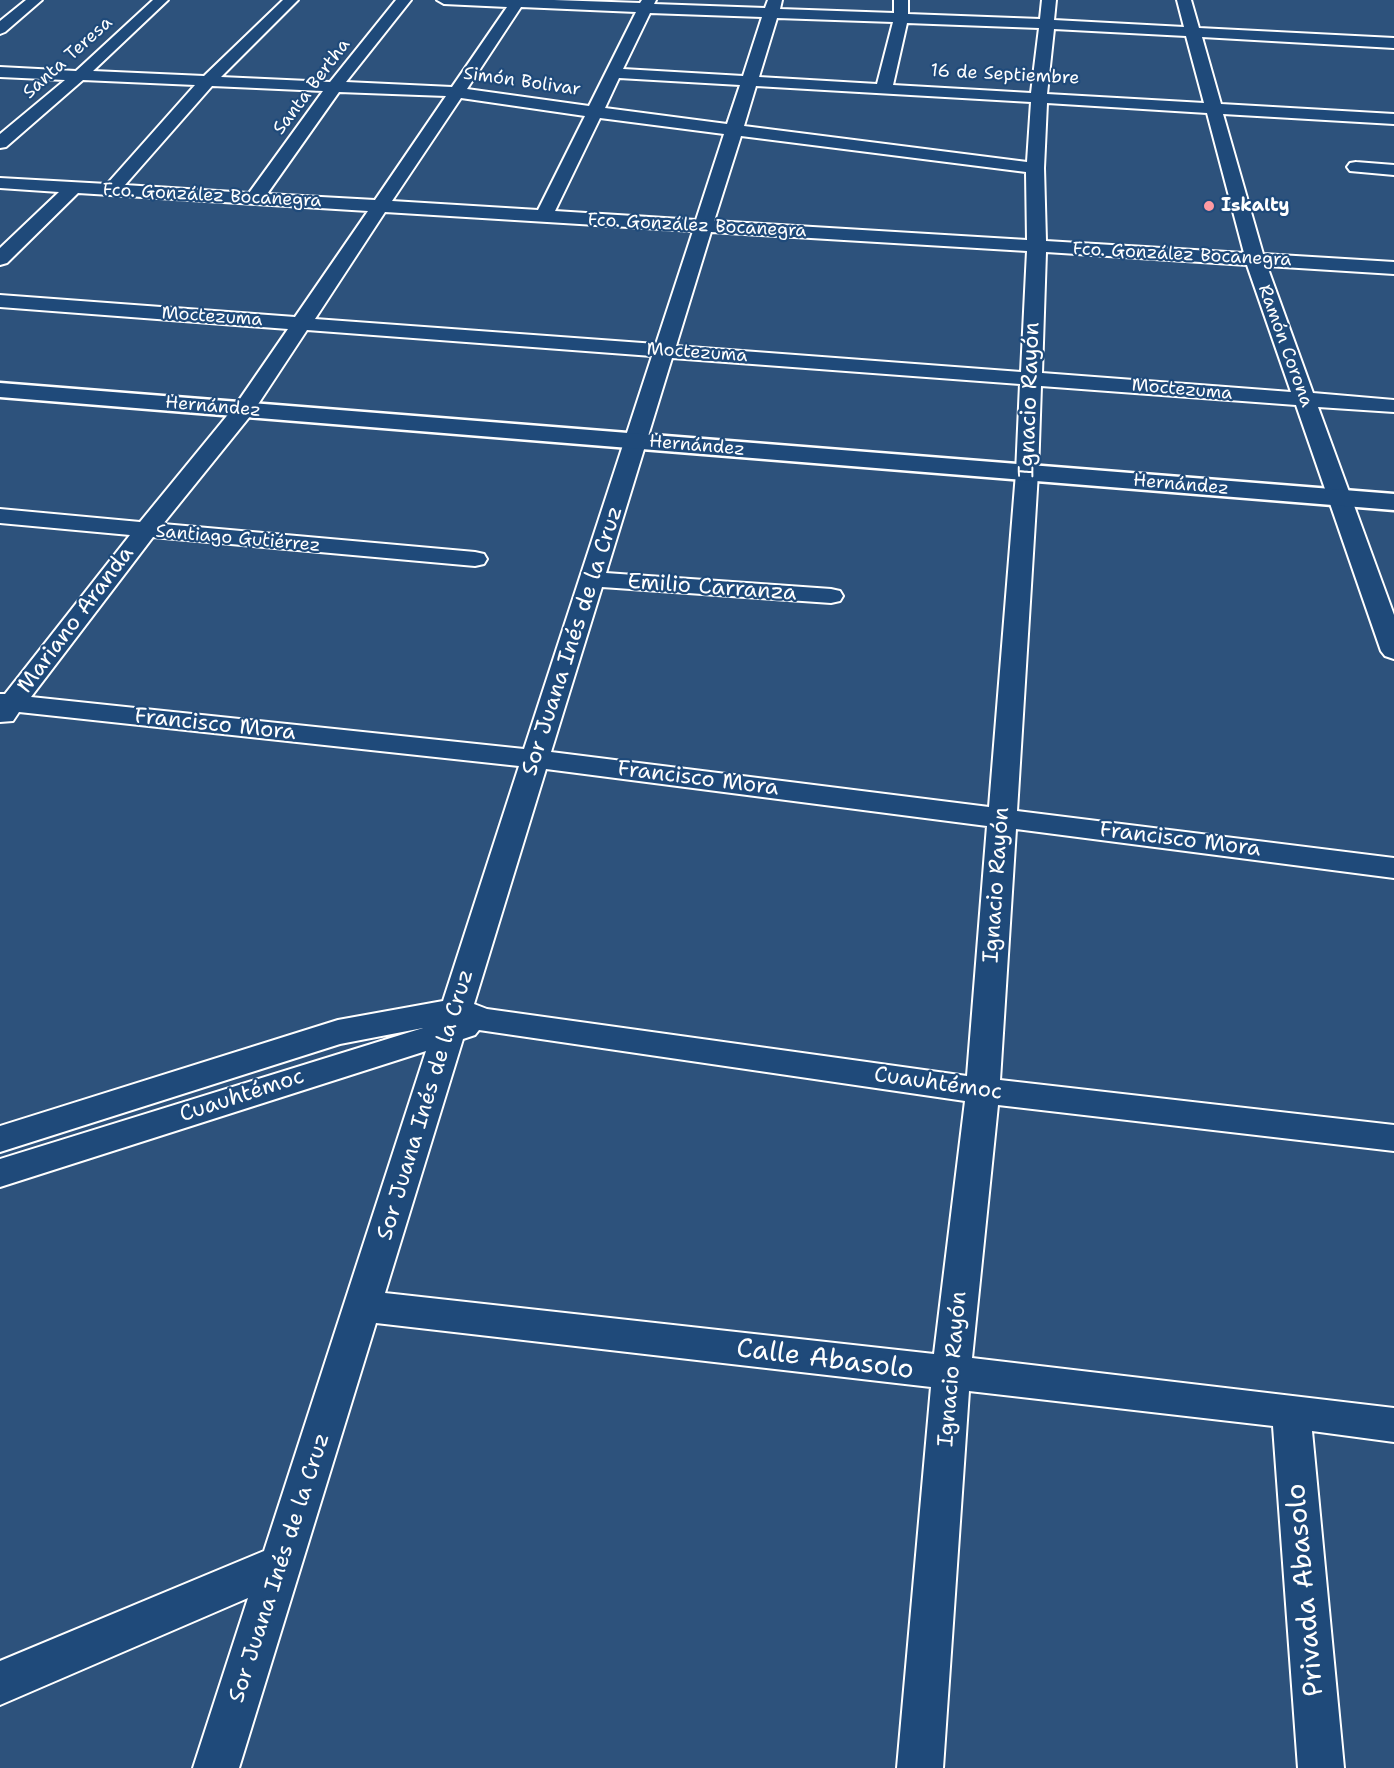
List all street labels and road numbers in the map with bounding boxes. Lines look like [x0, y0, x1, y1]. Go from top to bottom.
street label: Santa Teresa [19, 12, 117, 104]
street label: Santa Bertha [269, 35, 355, 139]
street label: 16 de Septiembre [930, 60, 1080, 90]
street label: Simón Bolivar [462, 63, 582, 101]
street label: Fco. González Bocanegra [102, 179, 322, 213]
street label: Fco. González Bocanegra [587, 209, 807, 243]
street label: Fco. González Bocanegra [1072, 238, 1292, 272]
street label: Ramón Corona [1253, 282, 1317, 410]
street label: Moctezuma [161, 303, 263, 331]
street label: Ignacio Rayón [1014, 322, 1046, 478]
street label: Moctezuma [646, 339, 748, 367]
street label: Moctezuma [1131, 375, 1233, 405]
street label: Hernández [164, 392, 262, 422]
street label: Hernández [648, 431, 746, 461]
street label: Hernández [1132, 470, 1230, 500]
street label: Sor Juana Inés de la Cruz [517, 503, 629, 779]
street label: Santiago Gutiérrez [155, 521, 321, 557]
street label: Mariano Aranda [12, 541, 140, 699]
street label: Emilio Carranza [626, 569, 798, 607]
street label: Francisco Mora [133, 703, 297, 747]
street label: Francisco Mora [616, 756, 780, 802]
street label: Ignacio Rayón [978, 806, 1016, 964]
street label: Francisco Mora [1098, 817, 1262, 863]
street label: Sor Juana Inés de la Cruz [372, 967, 480, 1243]
street label: Cuauhtémoc [872, 1062, 1004, 1106]
street label: Cuauhtémoc [177, 1063, 307, 1129]
street label: Ignacio Rayón [933, 1290, 973, 1448]
street label: Calle Abasolo [734, 1333, 916, 1387]
street label: Sor Juana Inés de la Cruz [224, 1430, 336, 1706]
street label: Privada Abasolo [1281, 1482, 1331, 1698]

